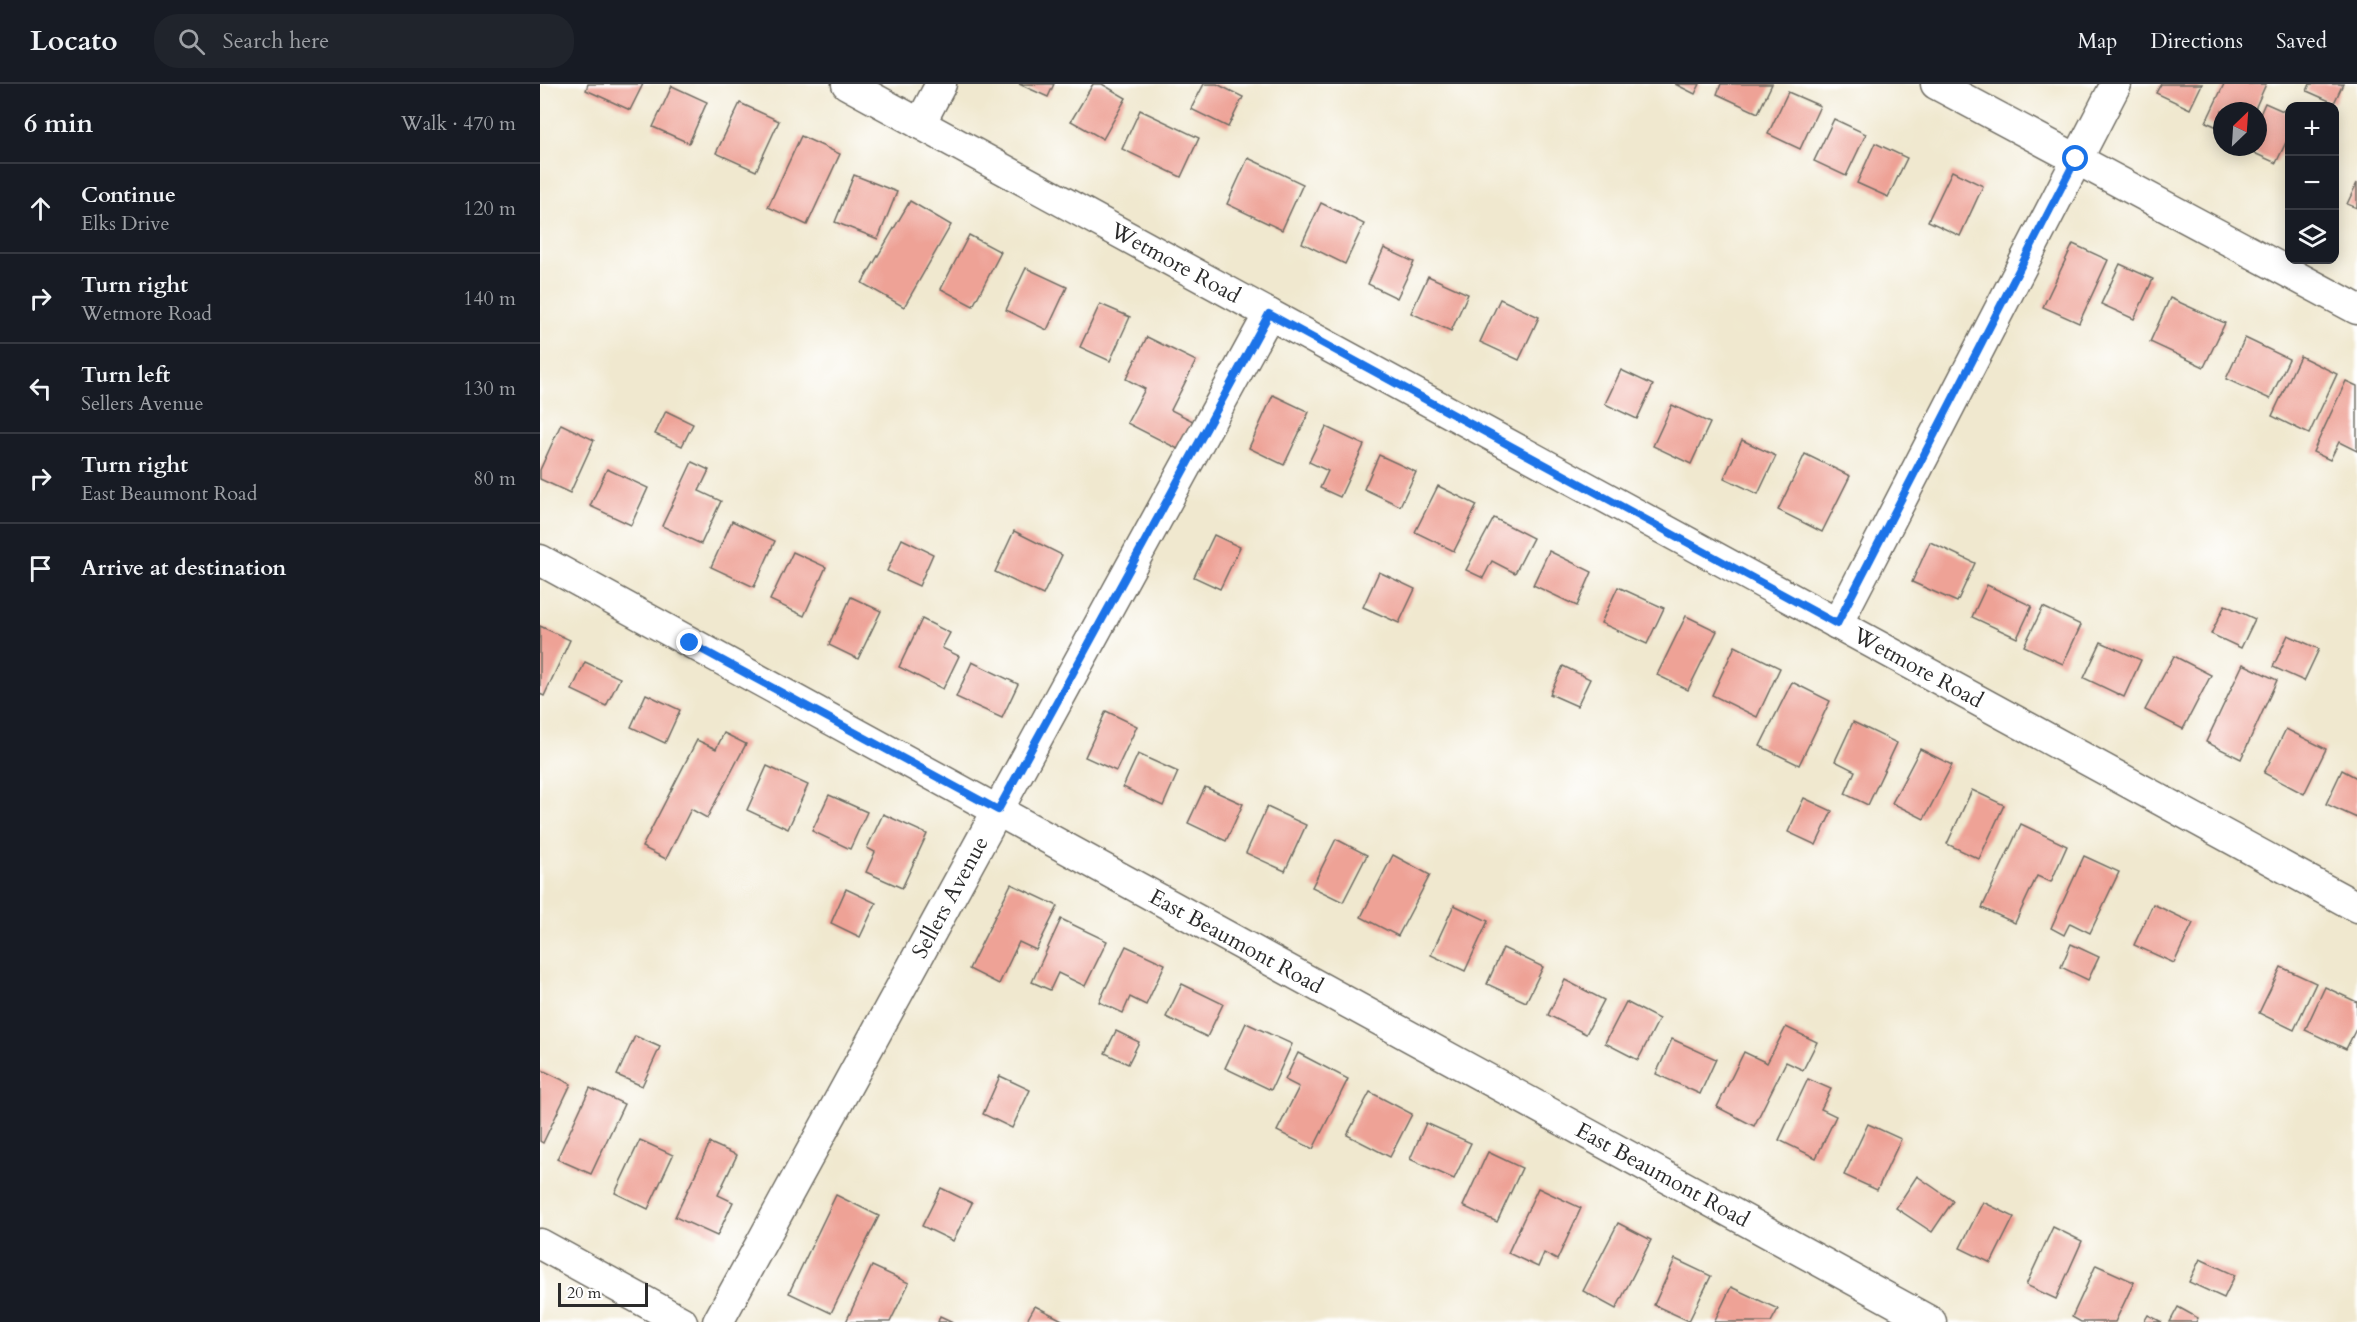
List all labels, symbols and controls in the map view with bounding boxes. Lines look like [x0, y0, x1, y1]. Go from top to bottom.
search box [154, 14, 574, 68]
text: Locato [30, 22, 118, 60]
icon: search [175, 25, 208, 58]
text: Search here [223, 26, 329, 56]
text: Map [2077, 27, 2117, 56]
text: Directions [2150, 27, 2243, 56]
text: Saved [2276, 27, 2327, 56]
north arrow [2213, 102, 2267, 156]
map controls [2285, 102, 2339, 264]
button: + [2285, 102, 2339, 156]
text: 6 min [24, 106, 93, 141]
text: Walk · 470 m [401, 110, 516, 137]
route start [2062, 145, 2088, 171]
button: − [2285, 156, 2339, 210]
text: Continue [81, 180, 176, 210]
icon: ahead [24, 192, 57, 225]
text: 120 m [463, 195, 516, 222]
text: Elks Drive [81, 210, 170, 237]
button: layers [2285, 210, 2339, 264]
street label: Wetmore Road [1104, 215, 1246, 311]
text: Turn right [81, 270, 188, 300]
icon: right [24, 282, 57, 315]
text: 140 m [463, 285, 516, 312]
text: Wetmore Road [81, 300, 212, 327]
text: Turn left [81, 360, 170, 390]
icon: left [24, 372, 57, 405]
text: 130 m [463, 375, 516, 402]
text: Sellers Avenue [81, 390, 204, 417]
text: Turn right [81, 450, 188, 480]
icon: right [24, 462, 57, 495]
text: 80 m [473, 465, 516, 492]
text: East Beaumont Road [81, 480, 257, 507]
icon: arrive [24, 552, 57, 585]
text: Arrive at destination [81, 553, 286, 583]
street label: Wetmore Road [1847, 620, 1989, 716]
route end [676, 629, 702, 655]
street label: Sellers Avenue [905, 831, 996, 964]
street label: East Beaumont Road [1144, 882, 1329, 1001]
street label: East Beaumont Road [1570, 1115, 1755, 1235]
scale bar [558, 1280, 648, 1308]
text: 20 m [567, 1282, 601, 1304]

